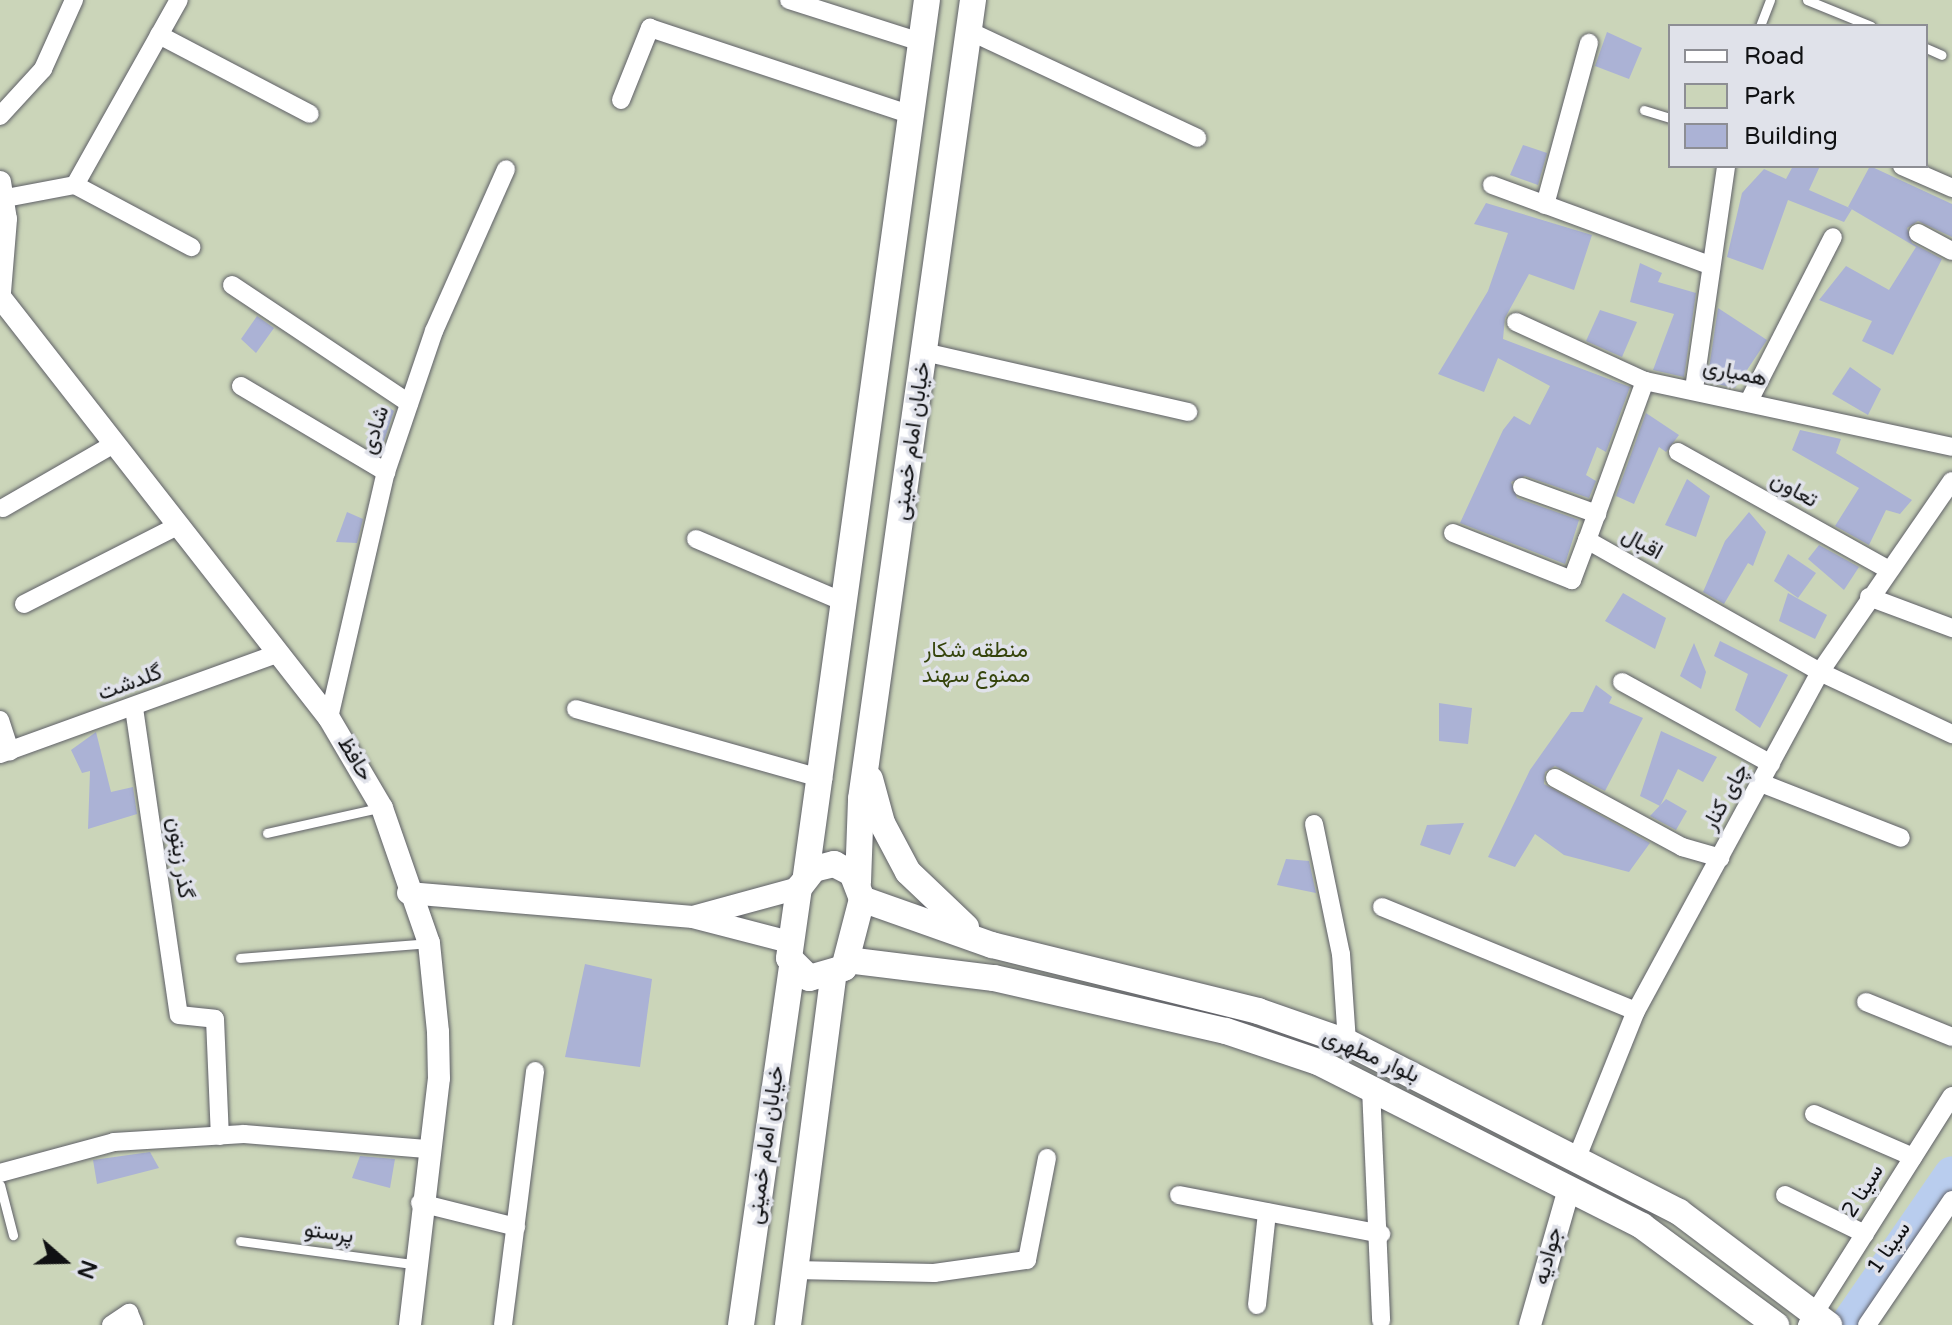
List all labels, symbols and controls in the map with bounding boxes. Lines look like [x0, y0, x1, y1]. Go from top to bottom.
legend [1668, 24, 1928, 168]
text: Road [1744, 42, 1804, 71]
text: Park [1744, 82, 1795, 111]
text: Building [1744, 122, 1838, 151]
street label: همیاری [1701, 353, 1769, 393]
street label: خیابان امام خمینی [888, 360, 936, 522]
street label: شادی [355, 403, 395, 457]
street label: تعاون [1766, 466, 1822, 514]
street label: اقبال [1617, 522, 1667, 566]
park label: منطقه شکار ممنوع سهند [922, 637, 1030, 688]
street label: گلدشت [94, 659, 166, 707]
street label: حافظ [331, 732, 379, 786]
street label: چای کنار [1697, 759, 1755, 835]
street label: گذر زیتون [161, 816, 199, 900]
street label: بلوار مطهری [1319, 1023, 1423, 1089]
street label: خیابان امام خمینی [742, 1064, 790, 1226]
street label: سینا 2 [1836, 1159, 1890, 1223]
street label: پرستو [303, 1216, 355, 1250]
street label: سینا 1 [1862, 1217, 1916, 1279]
north arrow [24, 1221, 104, 1301]
street label: جوادیه [1528, 1224, 1568, 1288]
text: N [71, 1256, 102, 1282]

